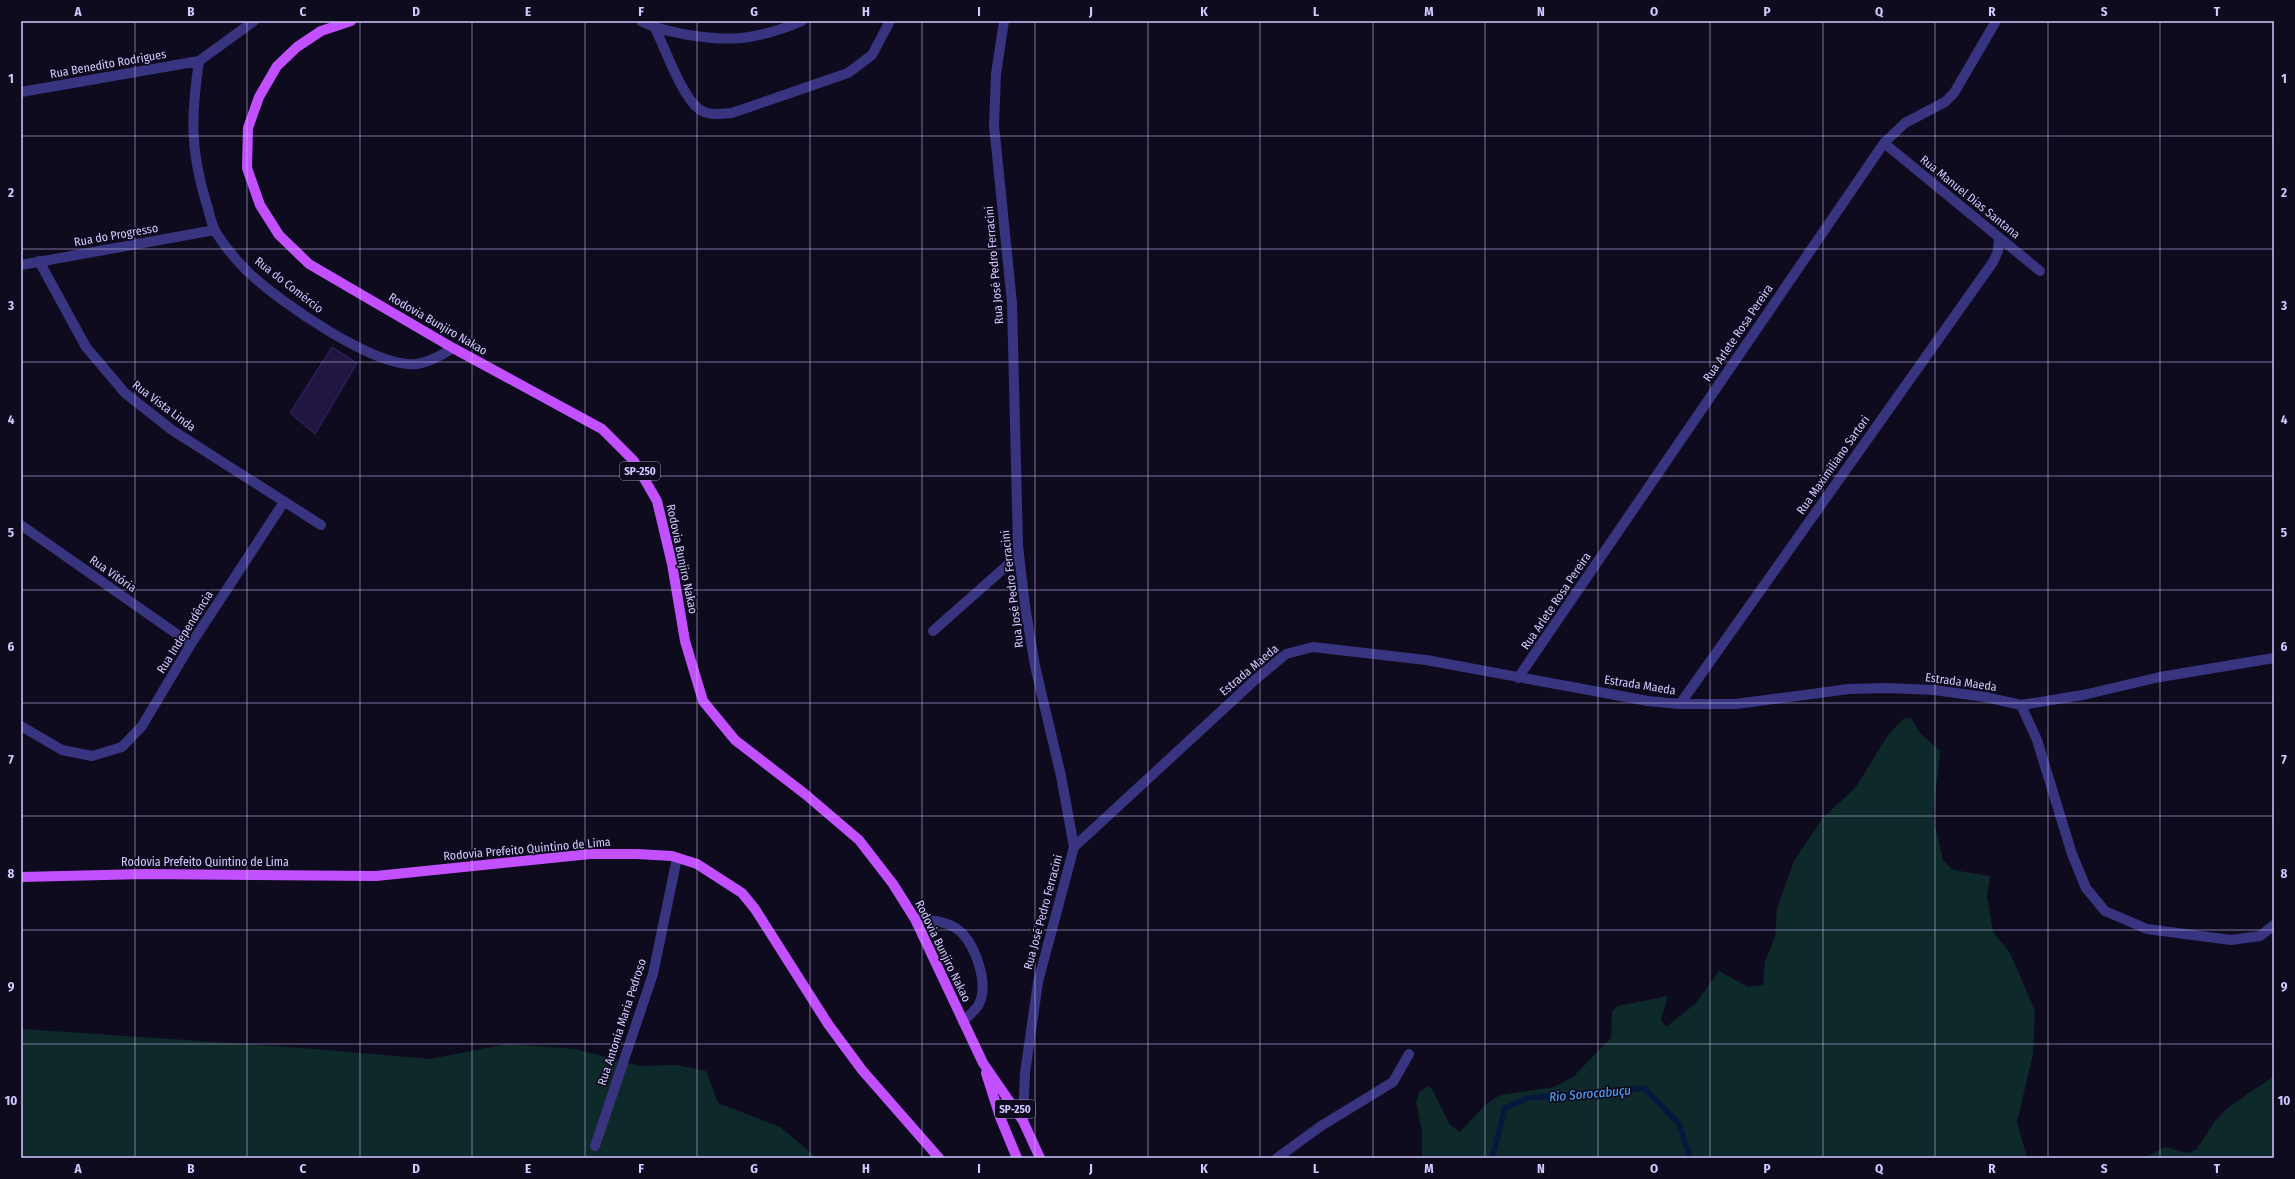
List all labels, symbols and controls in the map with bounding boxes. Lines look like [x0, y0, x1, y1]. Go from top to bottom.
text: A [73, 4, 82, 19]
text: B [187, 4, 195, 19]
text: C [300, 4, 307, 19]
text: D [412, 4, 420, 19]
text: E [525, 4, 531, 19]
text: F [638, 4, 644, 19]
text: G [750, 4, 758, 19]
text: H [862, 4, 870, 19]
text: I [977, 4, 981, 19]
text: J [1088, 4, 1093, 19]
text: K [1200, 4, 1208, 19]
text: L [1313, 4, 1319, 19]
text: M [1424, 4, 1434, 19]
text: N [1537, 4, 1545, 19]
text: O [1650, 4, 1658, 19]
text: P [1763, 4, 1771, 19]
text: Q [1875, 4, 1884, 19]
text: R [1988, 4, 1996, 19]
text: S [2101, 4, 2108, 19]
text: T [2214, 4, 2221, 19]
street label: Rua Benedito Rodrigues [49, 47, 167, 81]
text: 1 [8, 71, 14, 86]
text: 1 [2281, 71, 2287, 86]
street label: Rua Manuel Dias Santana [1917, 152, 2023, 242]
text: 2 [7, 185, 14, 200]
text: 2 [2280, 185, 2287, 200]
street label: Rua José Pedro Ferracini [982, 205, 1006, 325]
street label: Rua do Progresso [73, 221, 159, 249]
street label: Rua do Comércio [252, 254, 326, 316]
street label: Rua Arlete Rosa Pereira [1700, 282, 1776, 384]
street label: Rodovia Bunjiro Nakao [386, 290, 490, 358]
text: 3 [7, 298, 14, 313]
text: 3 [2280, 298, 2287, 313]
street label: Rua Vista Linda [130, 378, 198, 434]
text: 4 [8, 412, 15, 427]
text: 4 [2281, 412, 2288, 427]
street label: Rua Maximiliano Sartori [1794, 413, 1872, 517]
road number: SP-250 [620, 462, 660, 480]
street label: Rodovia Bunjiro Nakao [664, 503, 700, 615]
text: 5 [8, 525, 14, 540]
text: 5 [2281, 525, 2287, 540]
street label: Rua José Pedro Ferracini [998, 529, 1026, 649]
street label: Rua Arlete Rosa Pereira [1518, 550, 1594, 652]
street label: Rua Vitória [87, 553, 139, 595]
street label: Rua Independência [154, 588, 216, 676]
text: 6 [8, 639, 15, 654]
text: 6 [2281, 639, 2288, 654]
street label: Estrada Maeda [1217, 641, 1281, 699]
street label: Estrada Maeda [1924, 670, 1998, 694]
street label: Estrada Maeda [1603, 672, 1677, 698]
text: 7 [8, 752, 14, 767]
text: 7 [2281, 752, 2287, 767]
street label: Rodovia Prefeito Quintino de Lima [443, 835, 611, 863]
street label: Rua José Pedro Ferracini [1021, 853, 1065, 971]
street label: Rodovia Prefeito Quintino de Lima [121, 855, 289, 869]
text: 8 [8, 866, 15, 881]
text: 8 [2281, 866, 2288, 881]
street label: Rodovia Bunjiro Nakao [912, 898, 974, 1004]
street label: Rua Antonia Maria Pedroso [595, 957, 649, 1087]
text: 9 [8, 979, 15, 994]
text: 9 [2281, 979, 2288, 994]
water label: Rio Sorocabuçu [1549, 1082, 1632, 1105]
text: 10 [5, 1093, 17, 1108]
text: 10 [2278, 1093, 2290, 1108]
road number: SP-250 [995, 1100, 1035, 1118]
text: A [73, 1161, 82, 1176]
text: B [187, 1161, 195, 1176]
text: C [300, 1161, 307, 1176]
text: D [412, 1161, 420, 1176]
text: E [525, 1161, 531, 1176]
text: F [638, 1161, 644, 1176]
text: G [750, 1161, 758, 1176]
text: H [862, 1161, 870, 1176]
text: I [977, 1161, 981, 1176]
text: J [1088, 1161, 1093, 1176]
text: K [1200, 1161, 1208, 1176]
text: L [1313, 1161, 1319, 1176]
text: M [1424, 1161, 1434, 1176]
text: N [1537, 1161, 1545, 1176]
text: O [1650, 1161, 1658, 1176]
text: P [1763, 1161, 1771, 1176]
text: Q [1875, 1161, 1884, 1176]
text: R [1988, 1161, 1996, 1176]
text: S [2101, 1161, 2108, 1176]
text: T [2214, 1161, 2221, 1176]

